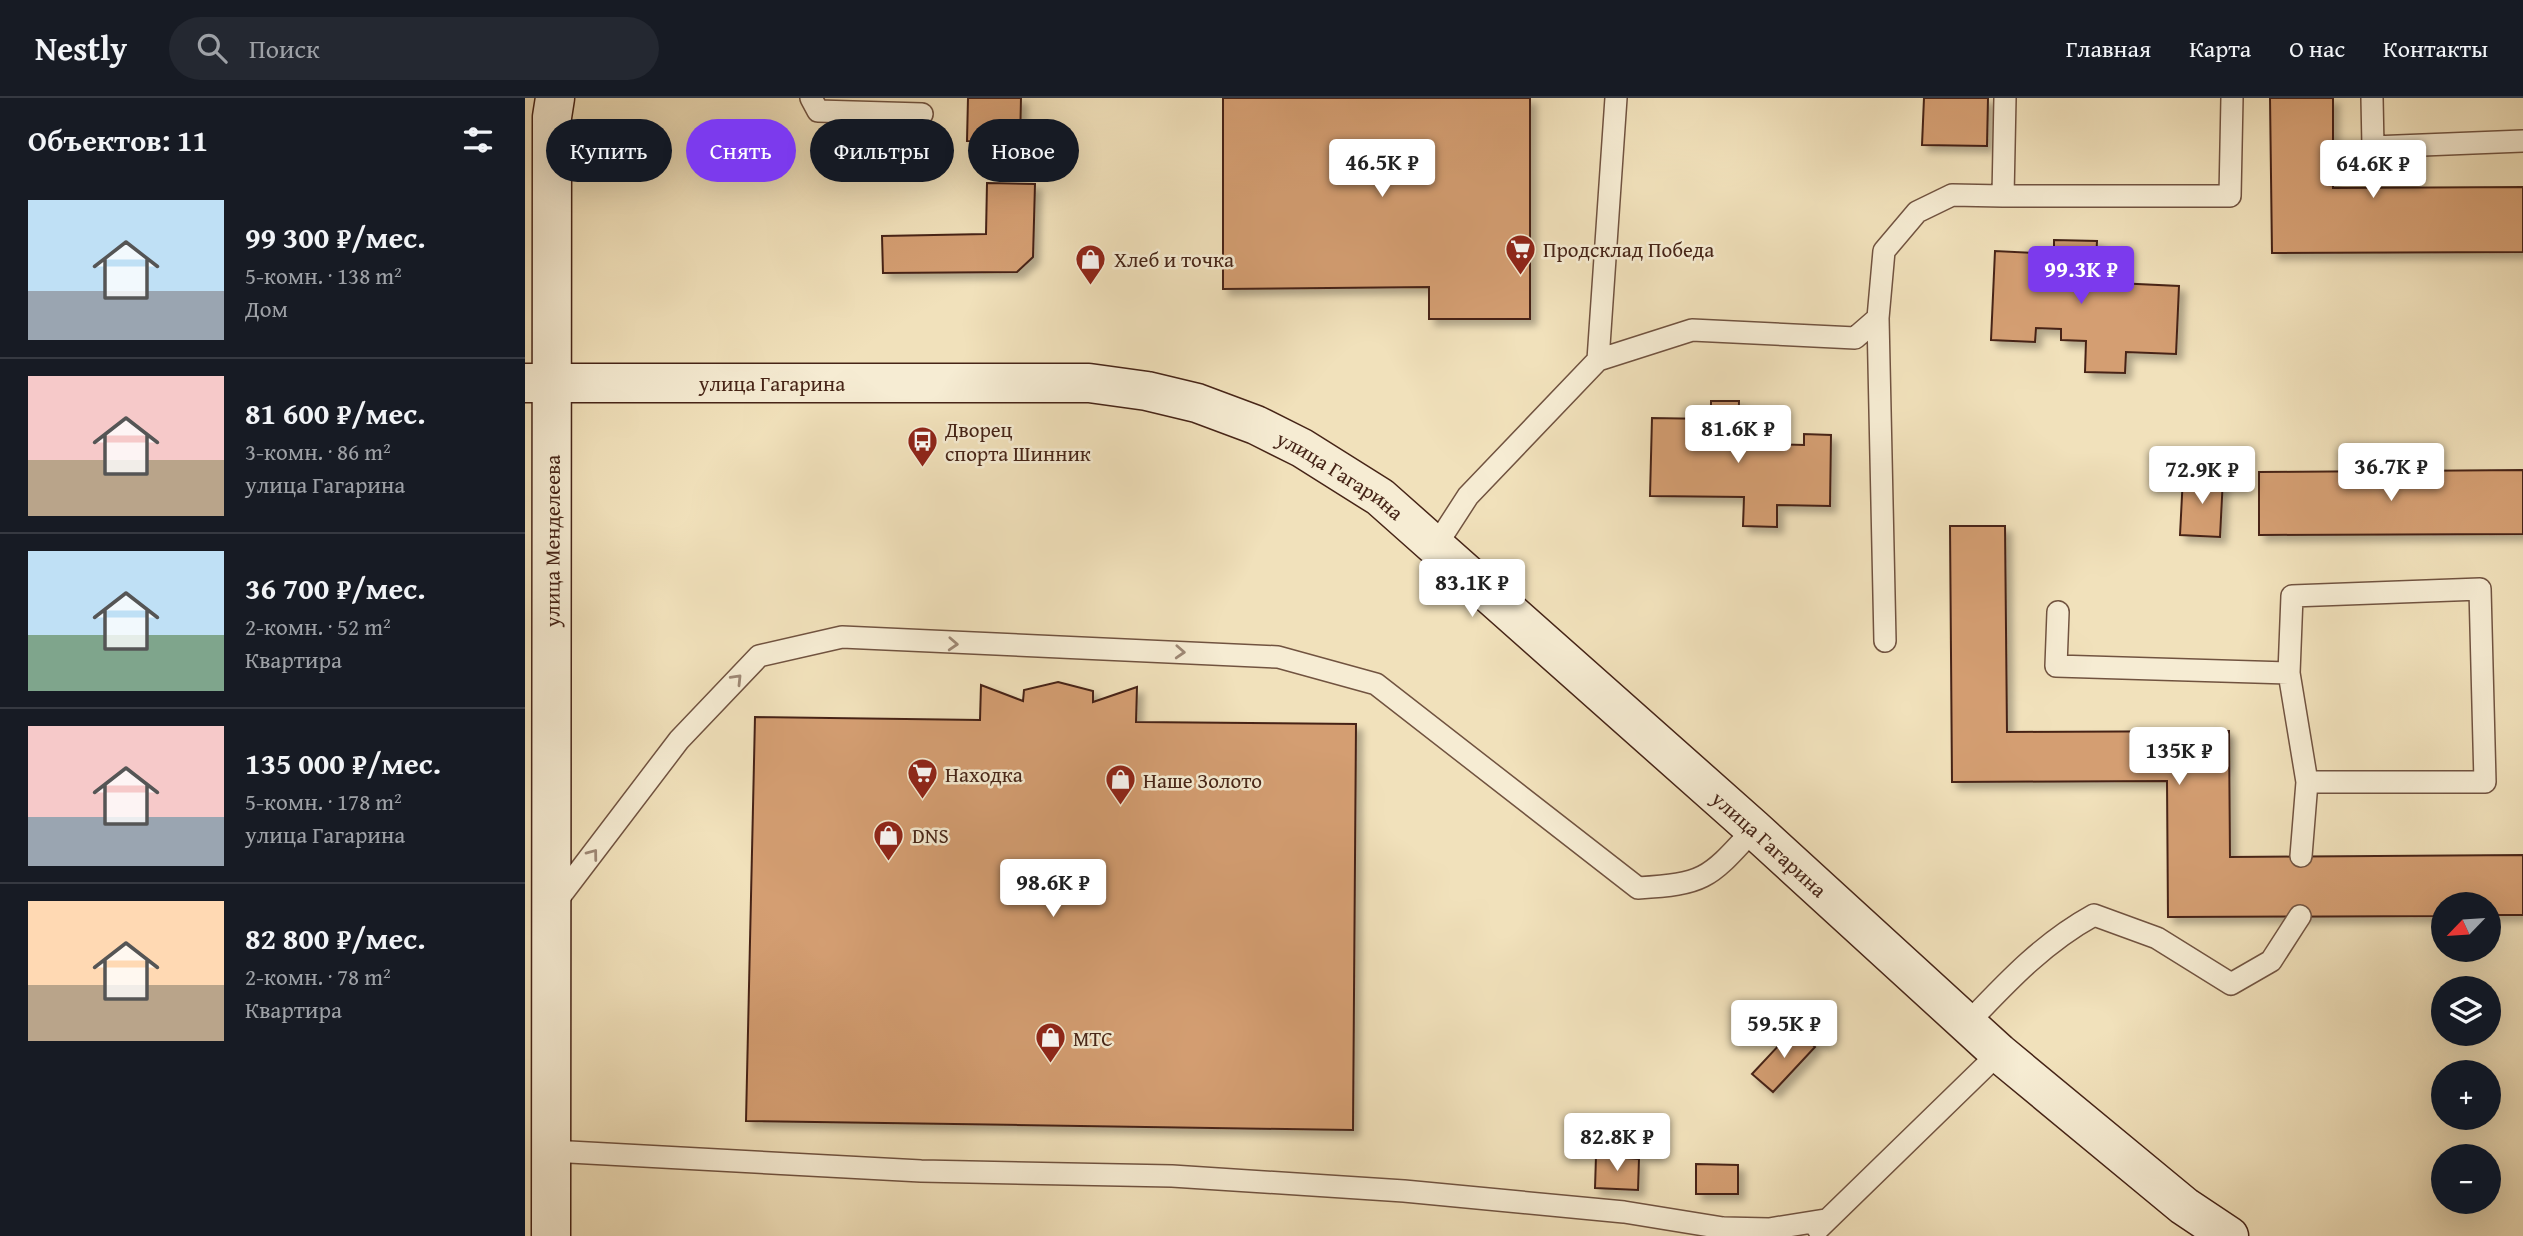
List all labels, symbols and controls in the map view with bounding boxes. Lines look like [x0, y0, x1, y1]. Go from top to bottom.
search box [169, 17, 659, 80]
text: Nestly [35, 24, 127, 72]
icon: search [193, 29, 231, 67]
text: Поиск [249, 29, 320, 68]
text: Главная [2066, 31, 2151, 66]
text: Карта [2189, 31, 2251, 66]
text: О нас [2289, 31, 2345, 66]
text: Контакты [2383, 31, 2488, 66]
text: Объектов: 11 [28, 118, 208, 162]
chip: Купить [546, 119, 672, 182]
chip: Снять [686, 119, 796, 182]
chip: Фильтры [810, 119, 954, 182]
chip: Новое [968, 119, 1079, 182]
icon: filters [459, 121, 497, 159]
pin: 46.5K ₽ [1317, 140, 1447, 199]
pin: 64.6K ₽ [2308, 140, 2438, 200]
text: 46.5K ₽ [1345, 145, 1419, 178]
text: 64.6K ₽ [2336, 146, 2410, 179]
text: 99 300 ₽/мес. [245, 215, 426, 259]
icon: home [84, 228, 168, 312]
supermarket icon: Продсклад Победа [1503, 232, 1537, 276]
place label: Продсклад Победа [1543, 234, 1714, 265]
shop icon: Хлеб и точка [1074, 242, 1108, 286]
place label: Хлеб и точка [1114, 244, 1234, 275]
pin: 99.3K ₽ [2016, 246, 2146, 306]
text: 99.3K ₽ [2044, 252, 2118, 285]
text: 5-комн. · 138 m² [245, 259, 402, 292]
text: Дом [245, 292, 288, 325]
street label: улица Гагарина [698, 368, 845, 399]
text: 81 600 ₽/мес. [245, 391, 426, 435]
icon: home [84, 404, 168, 488]
pin: 81.6K ₽ [1673, 406, 1803, 465]
text: 81.6K ₽ [1701, 411, 1775, 444]
place label: Дворец спорта Шинник [944, 414, 1091, 469]
street label: улица Гагарина [1270, 422, 1411, 527]
bus stop icon: Дворец спорта Шинник [905, 424, 939, 468]
text: 3-комн. · 86 m² [245, 435, 391, 468]
pin: 36.7K ₽ [2326, 444, 2456, 503]
pin: 72.9K ₽ [2137, 446, 2267, 506]
text: 36.7K ₽ [2354, 449, 2428, 482]
text: 72.9K ₽ [2165, 452, 2239, 485]
street label: улица Менделеева [536, 455, 567, 628]
text: улица Гагарина [245, 468, 405, 501]
pin: 83.1K ₽ [1407, 560, 1537, 619]
text: 83.1K ₽ [1435, 565, 1509, 598]
text: 36 700 ₽/мес. [245, 566, 426, 610]
icon: home [84, 579, 168, 663]
text: 2-комн. · 52 m² [245, 610, 391, 643]
one-way arrow [948, 637, 959, 652]
text: Квартира [245, 643, 342, 676]
one-way arrow [1175, 644, 1186, 659]
one-way arrow [729, 674, 742, 687]
pin: 135K ₽ [2122, 728, 2236, 787]
text: 135K ₽ [2145, 733, 2213, 766]
text: 135 000 ₽/мес. [245, 741, 441, 785]
icon: home [84, 754, 168, 838]
supermarket icon: Находка [905, 757, 939, 801]
place label: Находка [945, 759, 1023, 790]
shop icon: Наше Золото [1103, 763, 1137, 807]
place label: Наше Золото [1143, 765, 1262, 796]
street label: улица Гагарина [1704, 782, 1834, 904]
text: 5-комн. · 178 m² [245, 785, 402, 818]
text: улица Гагарина [245, 818, 405, 851]
shop icon: DNS [872, 818, 906, 862]
place label: DNS [912, 820, 949, 851]
one-way arrow [584, 849, 597, 861]
pin: 98.6K ₽ [988, 860, 1118, 919]
text: 98.6K ₽ [1016, 865, 1090, 898]
north arrow [2431, 892, 2501, 962]
map controls [2431, 892, 2501, 1214]
text: 82 800 ₽/мес. [245, 916, 426, 960]
icon: home [84, 929, 168, 1013]
text: 2-комн. · 78 m² [245, 960, 391, 993]
button: layers [2431, 976, 2501, 1046]
text: Квартира [245, 993, 342, 1026]
pin: 59.5K ₽ [1719, 1000, 1849, 1060]
text: 59.5K ₽ [1747, 1006, 1821, 1039]
shop icon: МТС [1033, 1021, 1067, 1065]
place label: МТС [1073, 1023, 1113, 1054]
button: + [2431, 1060, 2501, 1130]
pin: 82.8K ₽ [1552, 1114, 1682, 1173]
text: 82.8K ₽ [1580, 1119, 1654, 1152]
button: − [2431, 1144, 2501, 1214]

